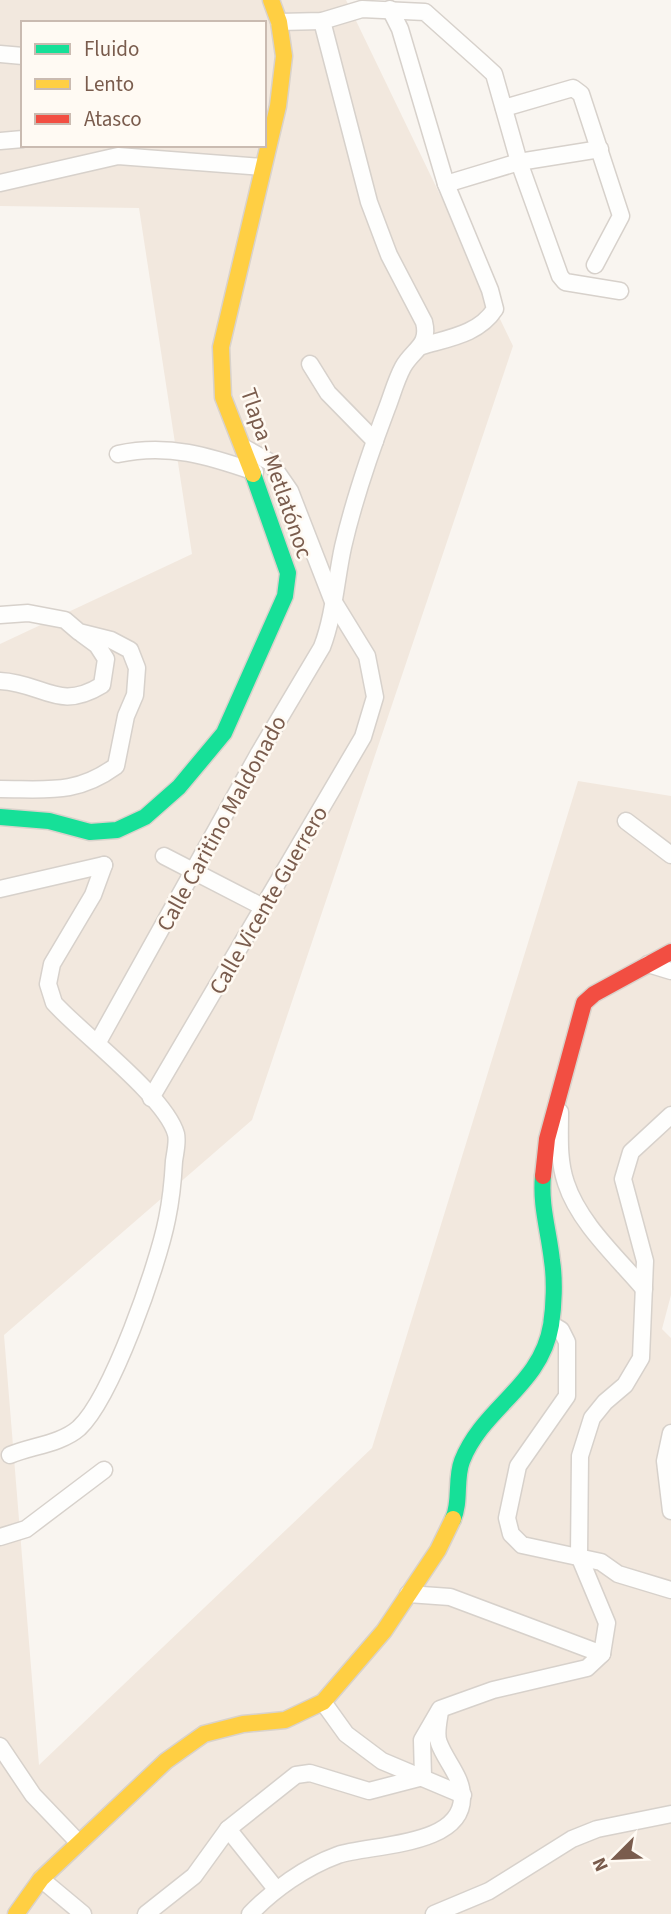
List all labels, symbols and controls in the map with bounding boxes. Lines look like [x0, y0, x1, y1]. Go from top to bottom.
legend [21, 21, 266, 147]
text: Fluido [84, 34, 139, 64]
text: Lento [84, 69, 134, 99]
text: Atasco [84, 104, 142, 134]
street label: Tlapa - Metlatónoc [232, 383, 321, 563]
street label: Calle Caritino Maldonado [148, 709, 295, 937]
street label: Calle Vicente Guerrero [201, 800, 336, 1001]
north arrow [580, 1823, 650, 1893]
text: N [586, 1853, 616, 1876]

